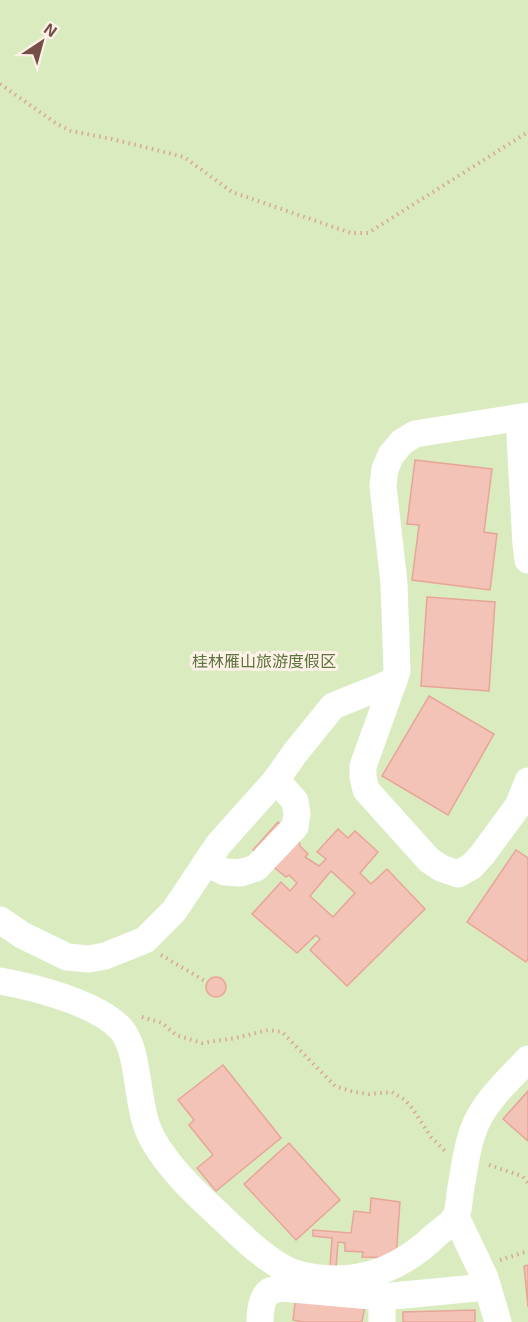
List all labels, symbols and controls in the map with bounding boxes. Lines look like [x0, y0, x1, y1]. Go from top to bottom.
north arrow [12, 12, 72, 72]
text: N [41, 18, 61, 41]
park label: 桂林雁山旅游度假区 [192, 651, 336, 670]

